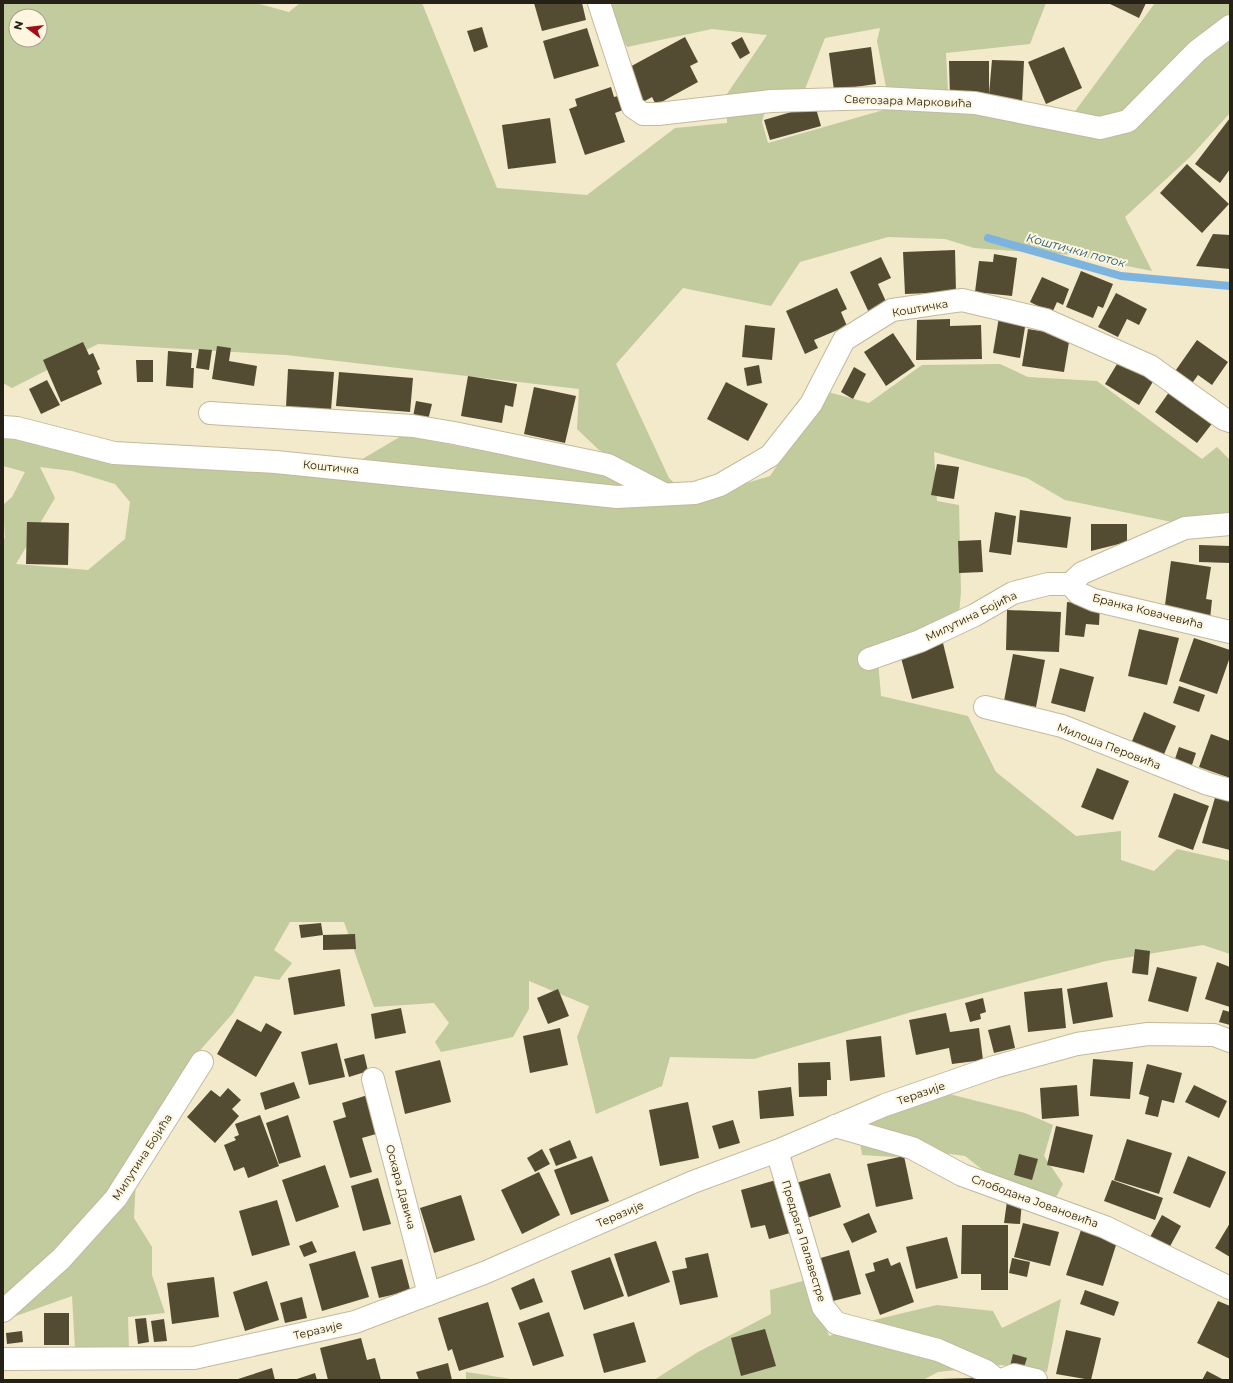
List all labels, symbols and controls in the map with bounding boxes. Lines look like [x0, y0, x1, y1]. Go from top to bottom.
north arrow [8, 8, 48, 48]
text: N [10, 19, 26, 32]
street label: Светозара Марковића [844, 92, 972, 110]
water label: Коштички поток [1025, 230, 1128, 271]
street label: Коштичка [891, 296, 949, 320]
street label: Коштичка [302, 457, 360, 477]
street label: Милутина Бојића [923, 588, 1019, 644]
street label: Бранка Ковачевића [1091, 590, 1205, 632]
street label: Милоша Перовића [1055, 720, 1163, 772]
street label: Теразије [895, 1078, 947, 1108]
street label: Милутина Бојића [109, 1111, 175, 1203]
street label: Оскара Давича [383, 1143, 419, 1231]
street label: Слободана Јовановића [969, 1171, 1101, 1231]
street label: Предрага Палавестре [779, 1178, 829, 1304]
street label: Теразије [594, 1198, 646, 1230]
street label: Теразије [292, 1318, 344, 1342]

